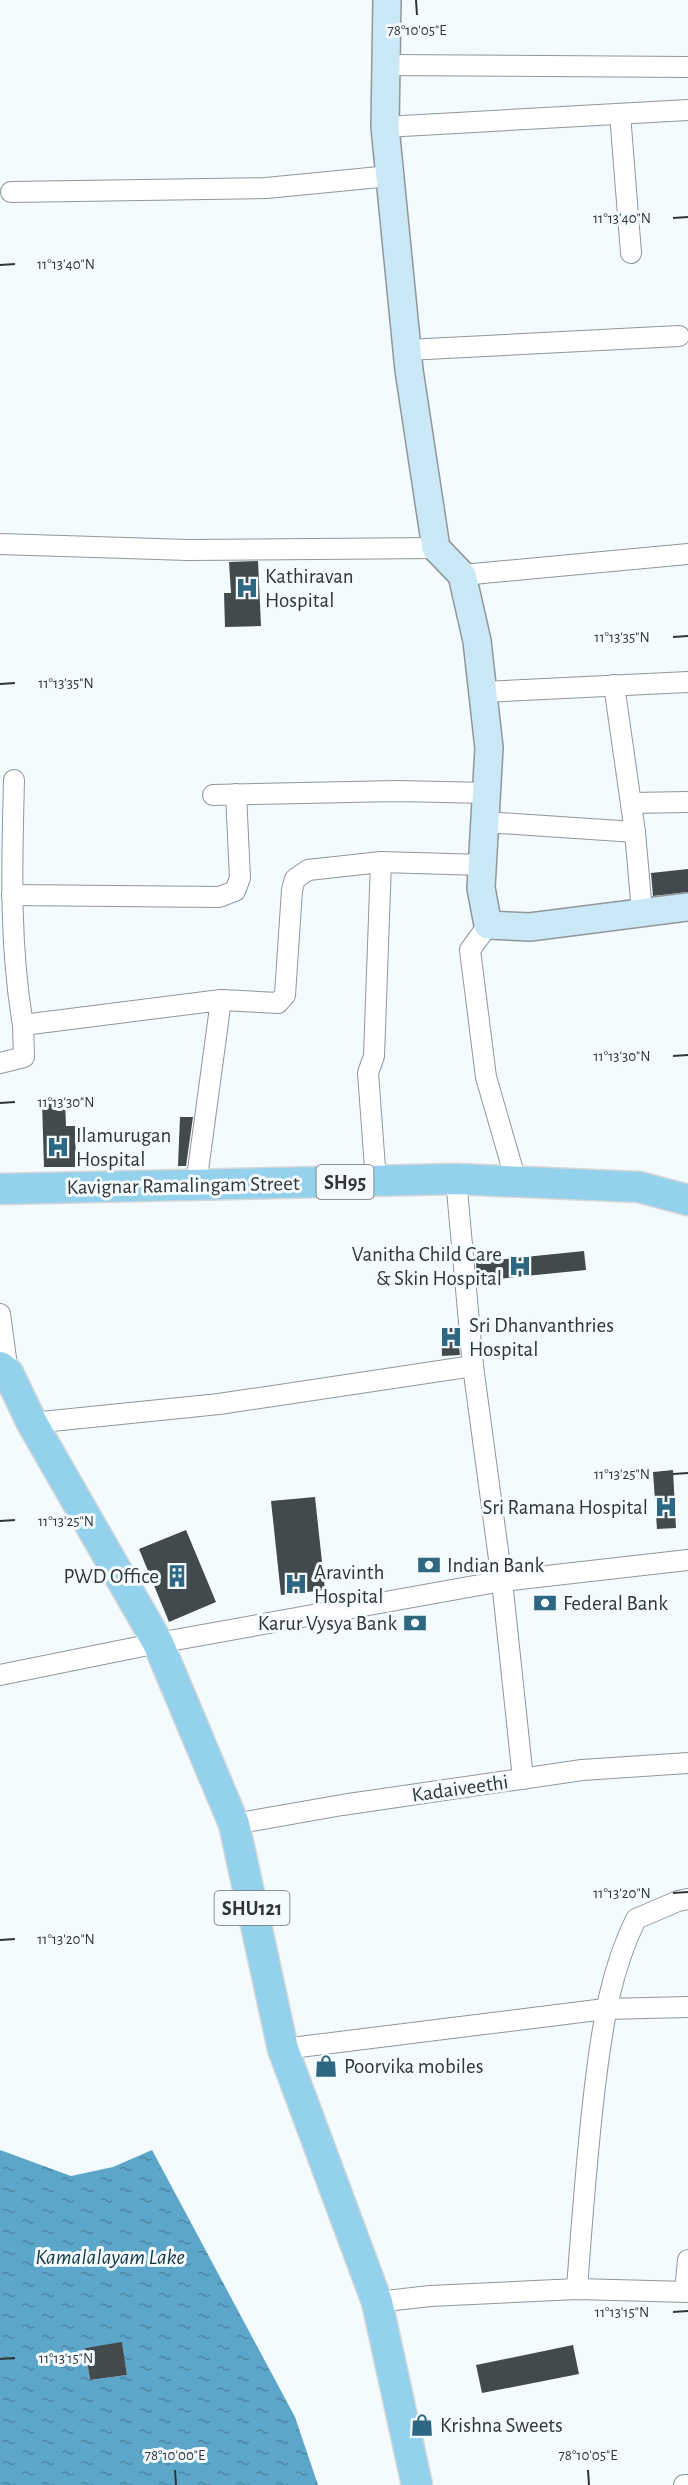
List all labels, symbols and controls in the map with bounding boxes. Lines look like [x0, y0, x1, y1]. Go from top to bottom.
text: 78°10'05"E [388, 23, 446, 38]
text: 11°13'40"N [593, 211, 651, 226]
text: 11°13'40"N [37, 257, 95, 272]
place label: Kathiravan Hospital [265, 566, 354, 611]
hospital icon: Kathiravan Hospital [234, 575, 260, 601]
text: 11°13'35"N [594, 630, 650, 645]
text: 11°13'35"N [38, 676, 94, 691]
text: 11°13'30"N [593, 1049, 651, 1064]
text: 11°13'30"N [37, 1095, 95, 1110]
place label: Ilamurugan Hospital [76, 1125, 171, 1170]
hospital icon: Ilamurugan Hospital [45, 1134, 71, 1160]
road number: SH95 [316, 1165, 374, 1199]
street label: Kavignar Ramalingam Street [66, 1173, 300, 1198]
place label: Vanitha Child Care & Skin Hospital [352, 1244, 502, 1289]
hospital icon: Vanitha Child Care & Skin Hospital [507, 1253, 533, 1279]
place label: Sri Dhanvanthries Hospital [469, 1315, 614, 1360]
hospital icon: Sri Dhanvanthries Hospital [438, 1324, 464, 1350]
text: 11°13'25"N [594, 1467, 650, 1482]
hospital icon: Sri Ramana Hospital [653, 1494, 679, 1520]
place label: Sri Ramana Hospital [483, 1497, 648, 1518]
text: 11°13'25"N [38, 1514, 94, 1529]
bank icon: Indian Bank [416, 1552, 442, 1578]
place label: Indian Bank [447, 1555, 545, 1576]
place label: Aravinth Hospital [314, 1562, 384, 1607]
building icon: PWD Office [164, 1563, 190, 1589]
place label: PWD Office [64, 1566, 159, 1587]
hospital icon: Aravinth Hospital [283, 1571, 309, 1597]
bank icon: Federal Bank [532, 1590, 558, 1616]
place label: Federal Bank [563, 1593, 668, 1614]
bank icon: Karur Vysya Bank [402, 1610, 428, 1636]
place label: Karur Vysya Bank [258, 1613, 397, 1634]
street label: Kadaiveethi [410, 1771, 510, 1806]
text: 11°13'20"N [593, 1886, 651, 1901]
road number: SHU121 [214, 1891, 290, 1925]
text: 11°13'20"N [37, 1932, 95, 1947]
shop icon: Poorvika mobiles [313, 2053, 339, 2079]
place label: Poorvika mobiles [344, 2056, 483, 2077]
water label: Kamalalayam Lake [35, 2246, 185, 2268]
text: 11°13'15"N [595, 2305, 649, 2320]
text: 11°13'15"N [39, 2351, 93, 2366]
shop icon: Krishna Sweets [409, 2412, 435, 2438]
place label: Krishna Sweets [440, 2415, 563, 2436]
text: 78°10'00"E [145, 2448, 205, 2463]
text: 78°10'05"E [559, 2448, 617, 2463]

